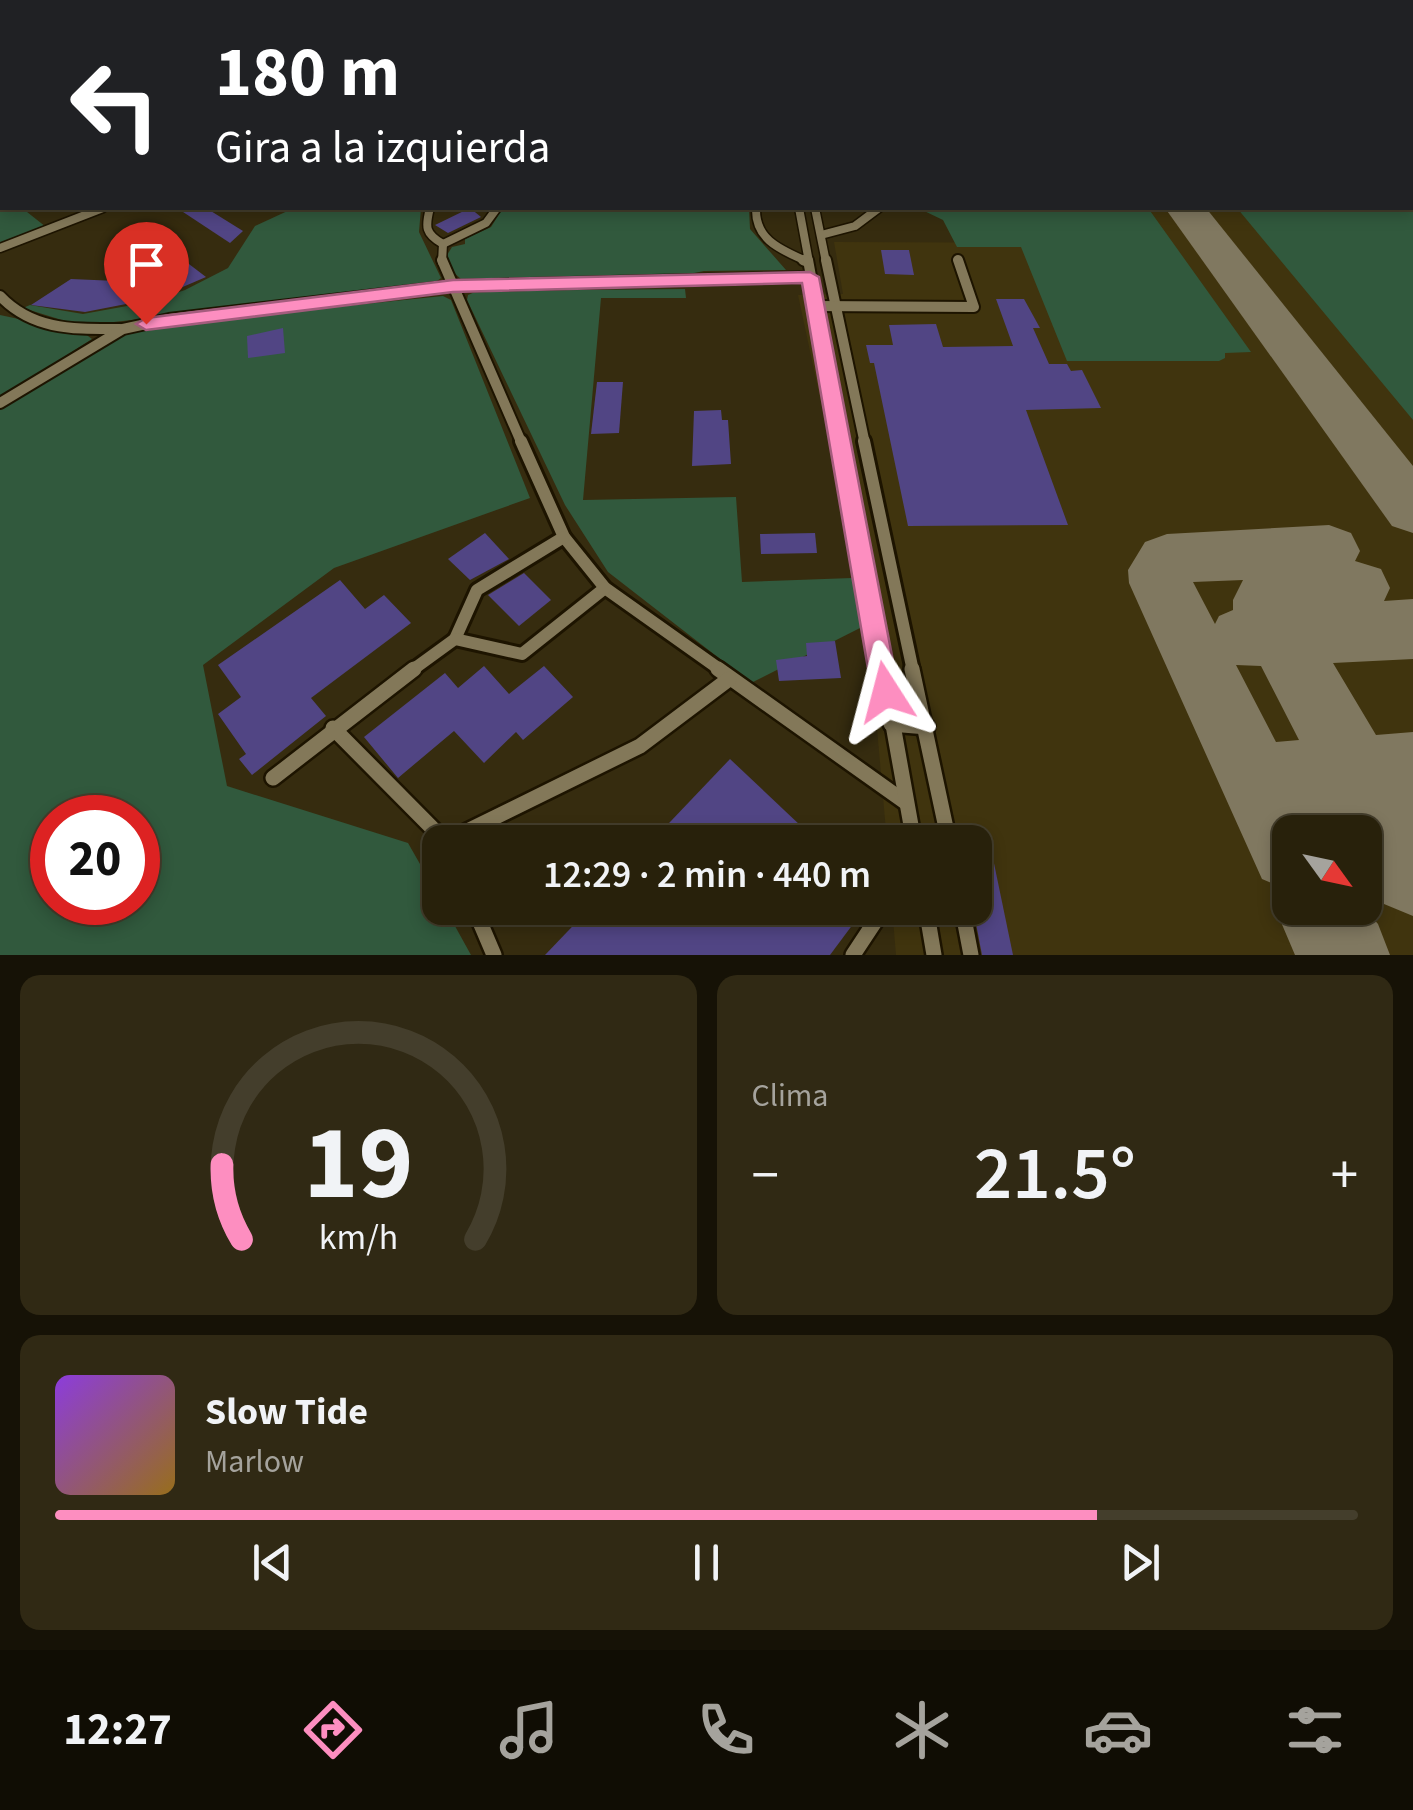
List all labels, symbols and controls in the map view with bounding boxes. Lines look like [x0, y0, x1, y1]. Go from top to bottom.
text: 180 m [215, 23, 400, 123]
icon: left [50, 40, 180, 170]
text: Gira a la izquierda [215, 116, 550, 180]
pin [104, 222, 189, 325]
icon: arrive [119, 237, 174, 292]
position arrow [834, 640, 938, 744]
speed limit sign: 20 [30, 795, 160, 925]
north arrow [1272, 815, 1382, 925]
map controls [1272, 815, 1382, 925]
text: 12:29 · 2 min · 440 m [543, 848, 871, 902]
text: Clima [752, 1073, 828, 1119]
text: 19 [303, 1091, 413, 1239]
text: 21.5° [974, 1121, 1136, 1228]
text: − [752, 1137, 779, 1215]
text: + [1331, 1137, 1358, 1215]
text: km/h [319, 1212, 398, 1263]
text: Slow Tide [205, 1385, 368, 1439]
text: Marlow [205, 1439, 304, 1485]
icon: previous [245, 1535, 300, 1590]
icon: pause [679, 1535, 734, 1590]
icon: next [1113, 1535, 1168, 1590]
icon: directions [298, 1695, 368, 1765]
icon: music [494, 1695, 564, 1765]
icon: phone [691, 1695, 761, 1765]
icon: climate [887, 1695, 957, 1765]
icon: car [1083, 1695, 1153, 1765]
icon: filters [1280, 1695, 1350, 1765]
text: 12:27 [63, 1698, 172, 1762]

